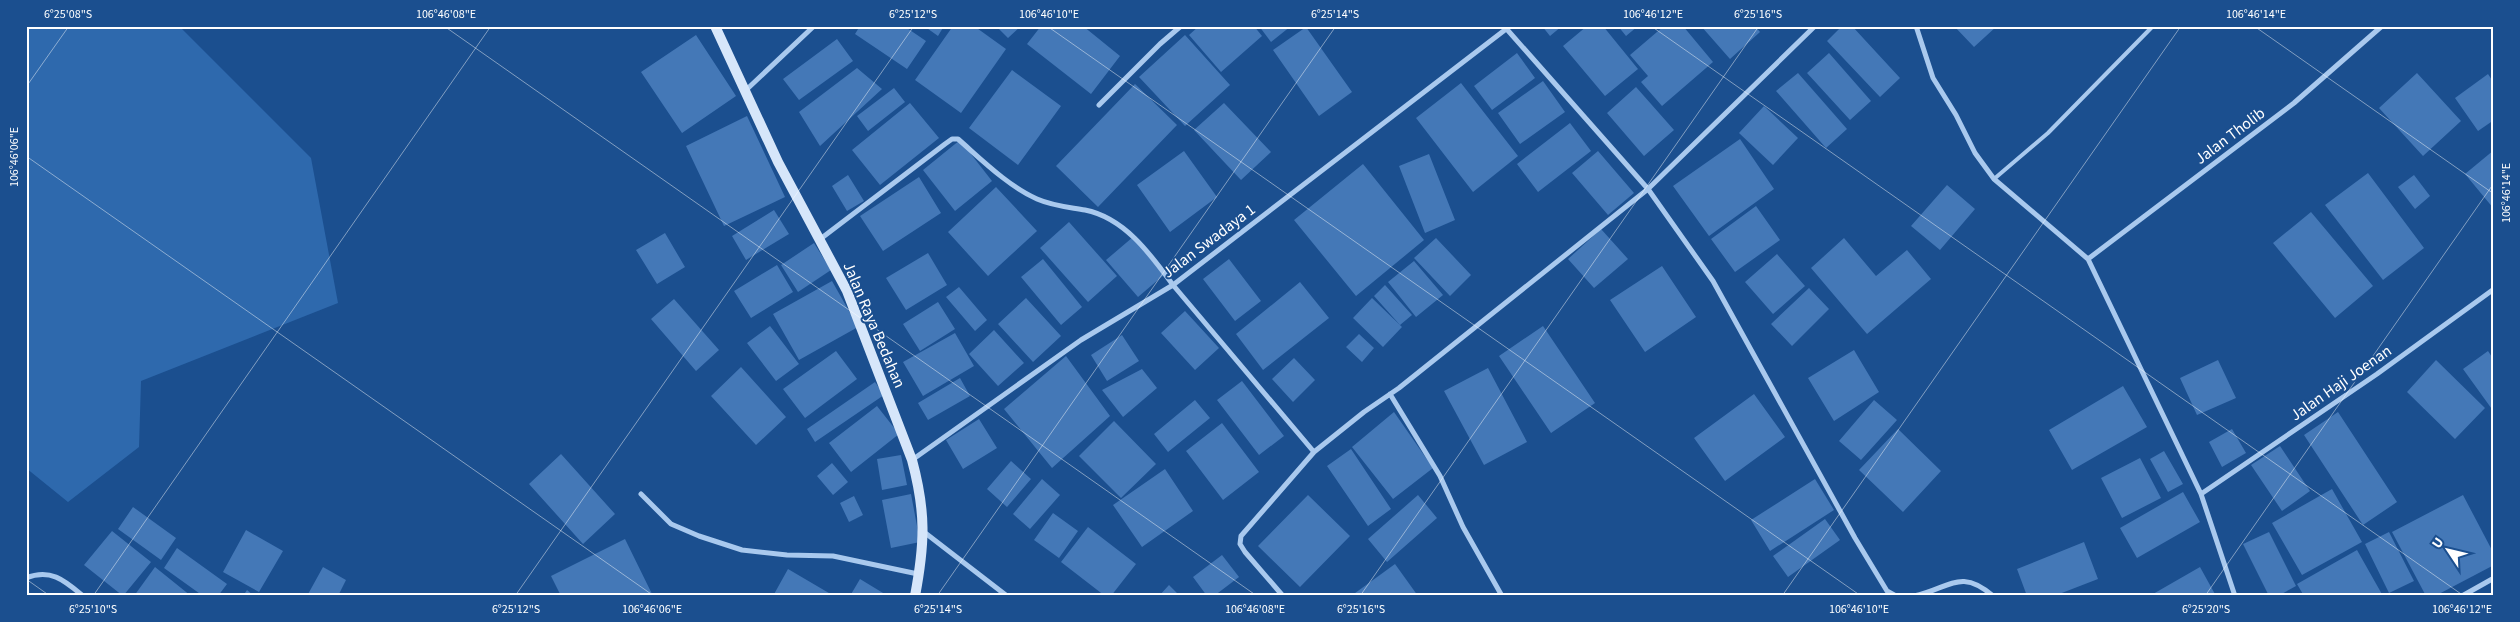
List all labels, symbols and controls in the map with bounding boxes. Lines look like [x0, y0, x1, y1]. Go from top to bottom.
text: 6°25'08"S [44, 6, 92, 23]
text: 106°46'08"E [416, 6, 476, 23]
text: 6°25'12"S [889, 6, 937, 23]
text: 106°46'10"E [1019, 6, 1079, 23]
text: 6°25'14"S [1311, 6, 1359, 23]
text: 106°46'12"E [1623, 6, 1683, 23]
text: 6°25'16"S [1734, 6, 1782, 23]
text: 106°46'14"E [2226, 6, 2286, 23]
street label: Jalan Tholib [2190, 102, 2270, 170]
text: 106°46'06"E [6, 127, 23, 187]
text: 106°46'14"E [2498, 163, 2515, 223]
street label: Jalan Swadaya 1 [1158, 199, 1260, 283]
street label: Jalan Raya Bedahan [837, 258, 911, 392]
street label: Jalan Haji Joenan [2286, 340, 2396, 426]
north arrow [2422, 524, 2472, 574]
text: U [2427, 534, 2449, 553]
text: 6°25'10"S [69, 601, 117, 618]
text: 6°25'12"S [492, 601, 540, 618]
text: 106°46'06"E [622, 601, 682, 618]
text: 6°25'14"S [914, 601, 962, 618]
text: 106°46'08"E [1225, 601, 1285, 618]
text: 6°25'16"S [1337, 601, 1385, 618]
text: 106°46'10"E [1829, 601, 1889, 618]
text: 6°25'20"S [2182, 601, 2230, 618]
text: 106°46'12"E [2432, 601, 2492, 618]

